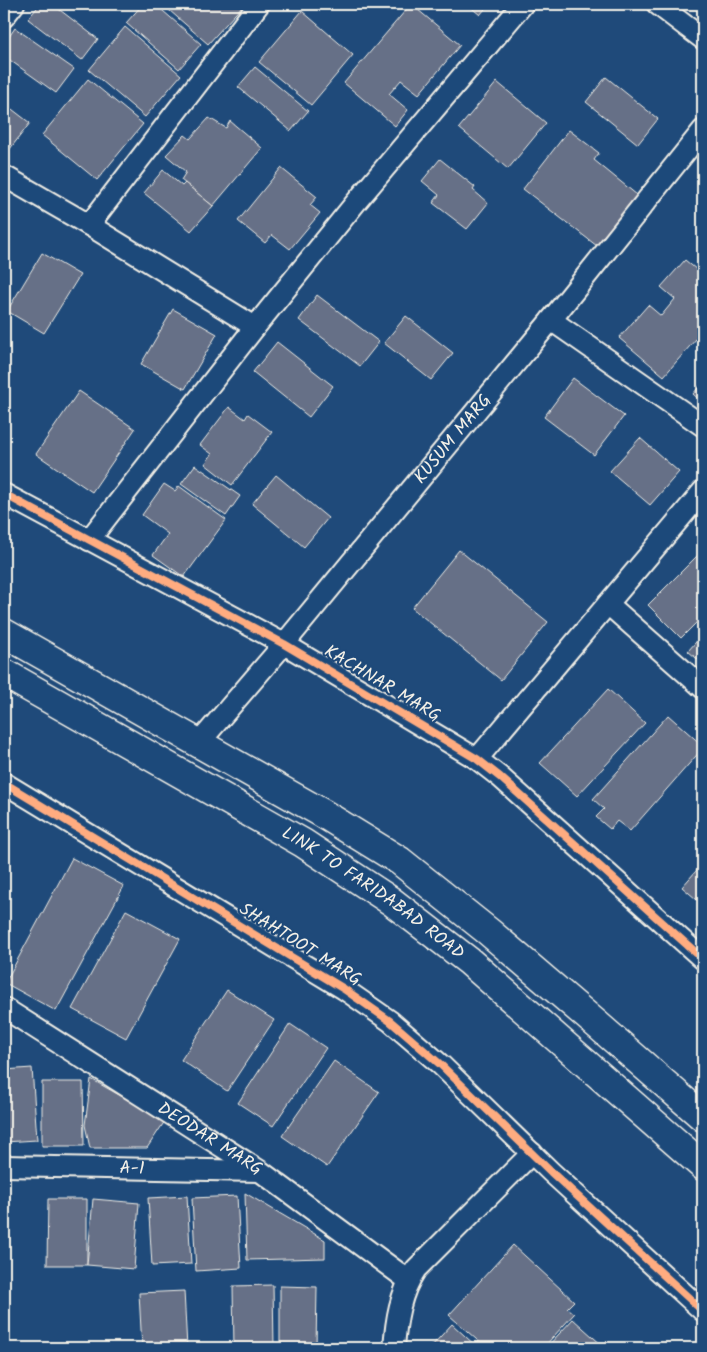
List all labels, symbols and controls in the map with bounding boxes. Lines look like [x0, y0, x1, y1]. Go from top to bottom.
street label: KUSUM MARG [407, 387, 499, 491]
street label: KACHNAR MARG [318, 638, 446, 730]
street label: LINK TO FARIDABAD ROAD [276, 819, 471, 967]
street label: SHAHTOOT MARG [233, 896, 367, 994]
street label: DEODAR MARG [151, 1095, 268, 1184]
street label: A-1 [119, 1154, 145, 1183]

